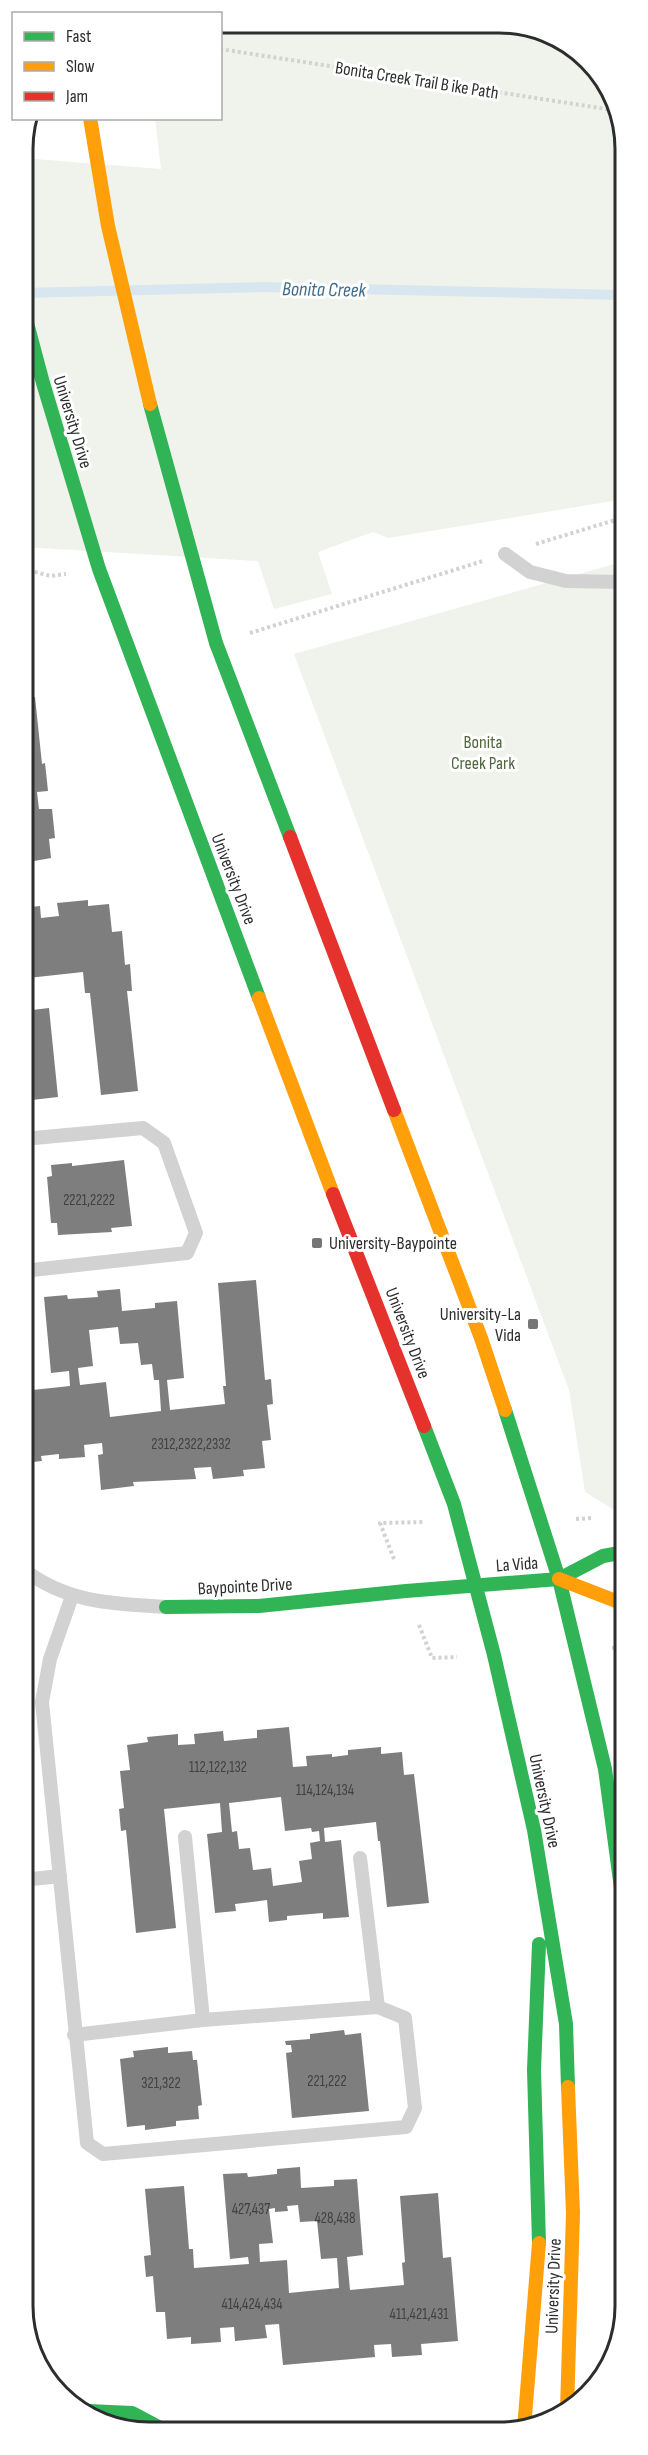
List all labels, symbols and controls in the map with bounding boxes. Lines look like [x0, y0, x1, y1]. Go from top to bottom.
legend [12, 12, 222, 120]
text: Fast [66, 26, 92, 47]
text: Slow [66, 56, 95, 77]
street label: Bonita Creek Trail B ike Path [334, 57, 500, 104]
text: Jam [65, 86, 88, 107]
water label: Bonita Creek [282, 277, 367, 303]
street label: University Drive [49, 373, 97, 471]
park label: Bonita Creek Park [451, 732, 515, 774]
street label: University Drive [207, 831, 260, 928]
house number: 2221,2222 [63, 1191, 115, 1210]
place label: University-Baypointe [329, 1233, 457, 1254]
marker: University-Baypointe [310, 1236, 324, 1250]
street label: University Drive [381, 1285, 434, 1382]
place label: University-La Vida [440, 1304, 521, 1346]
marker: University-La Vida [526, 1317, 540, 1331]
house number: 2312,2322,2332 [151, 1435, 231, 1454]
street label: La Vida [495, 1553, 539, 1576]
street label: Baypointe Drive [197, 1574, 293, 1599]
street label: University Drive [524, 1752, 565, 1850]
house number: 112,122,132 [189, 1758, 247, 1777]
house number: 114,124,134 [296, 1781, 354, 1800]
house number: 221,222 [307, 2072, 347, 2091]
house number: 321,322 [141, 2074, 181, 2093]
house number: 427,437 [232, 2200, 270, 2219]
house number: 428,438 [314, 2209, 356, 2228]
street label: University Drive [541, 2238, 566, 2334]
house number: 414,424,434 [221, 2295, 283, 2314]
house number: 411,421,431 [390, 2305, 449, 2324]

